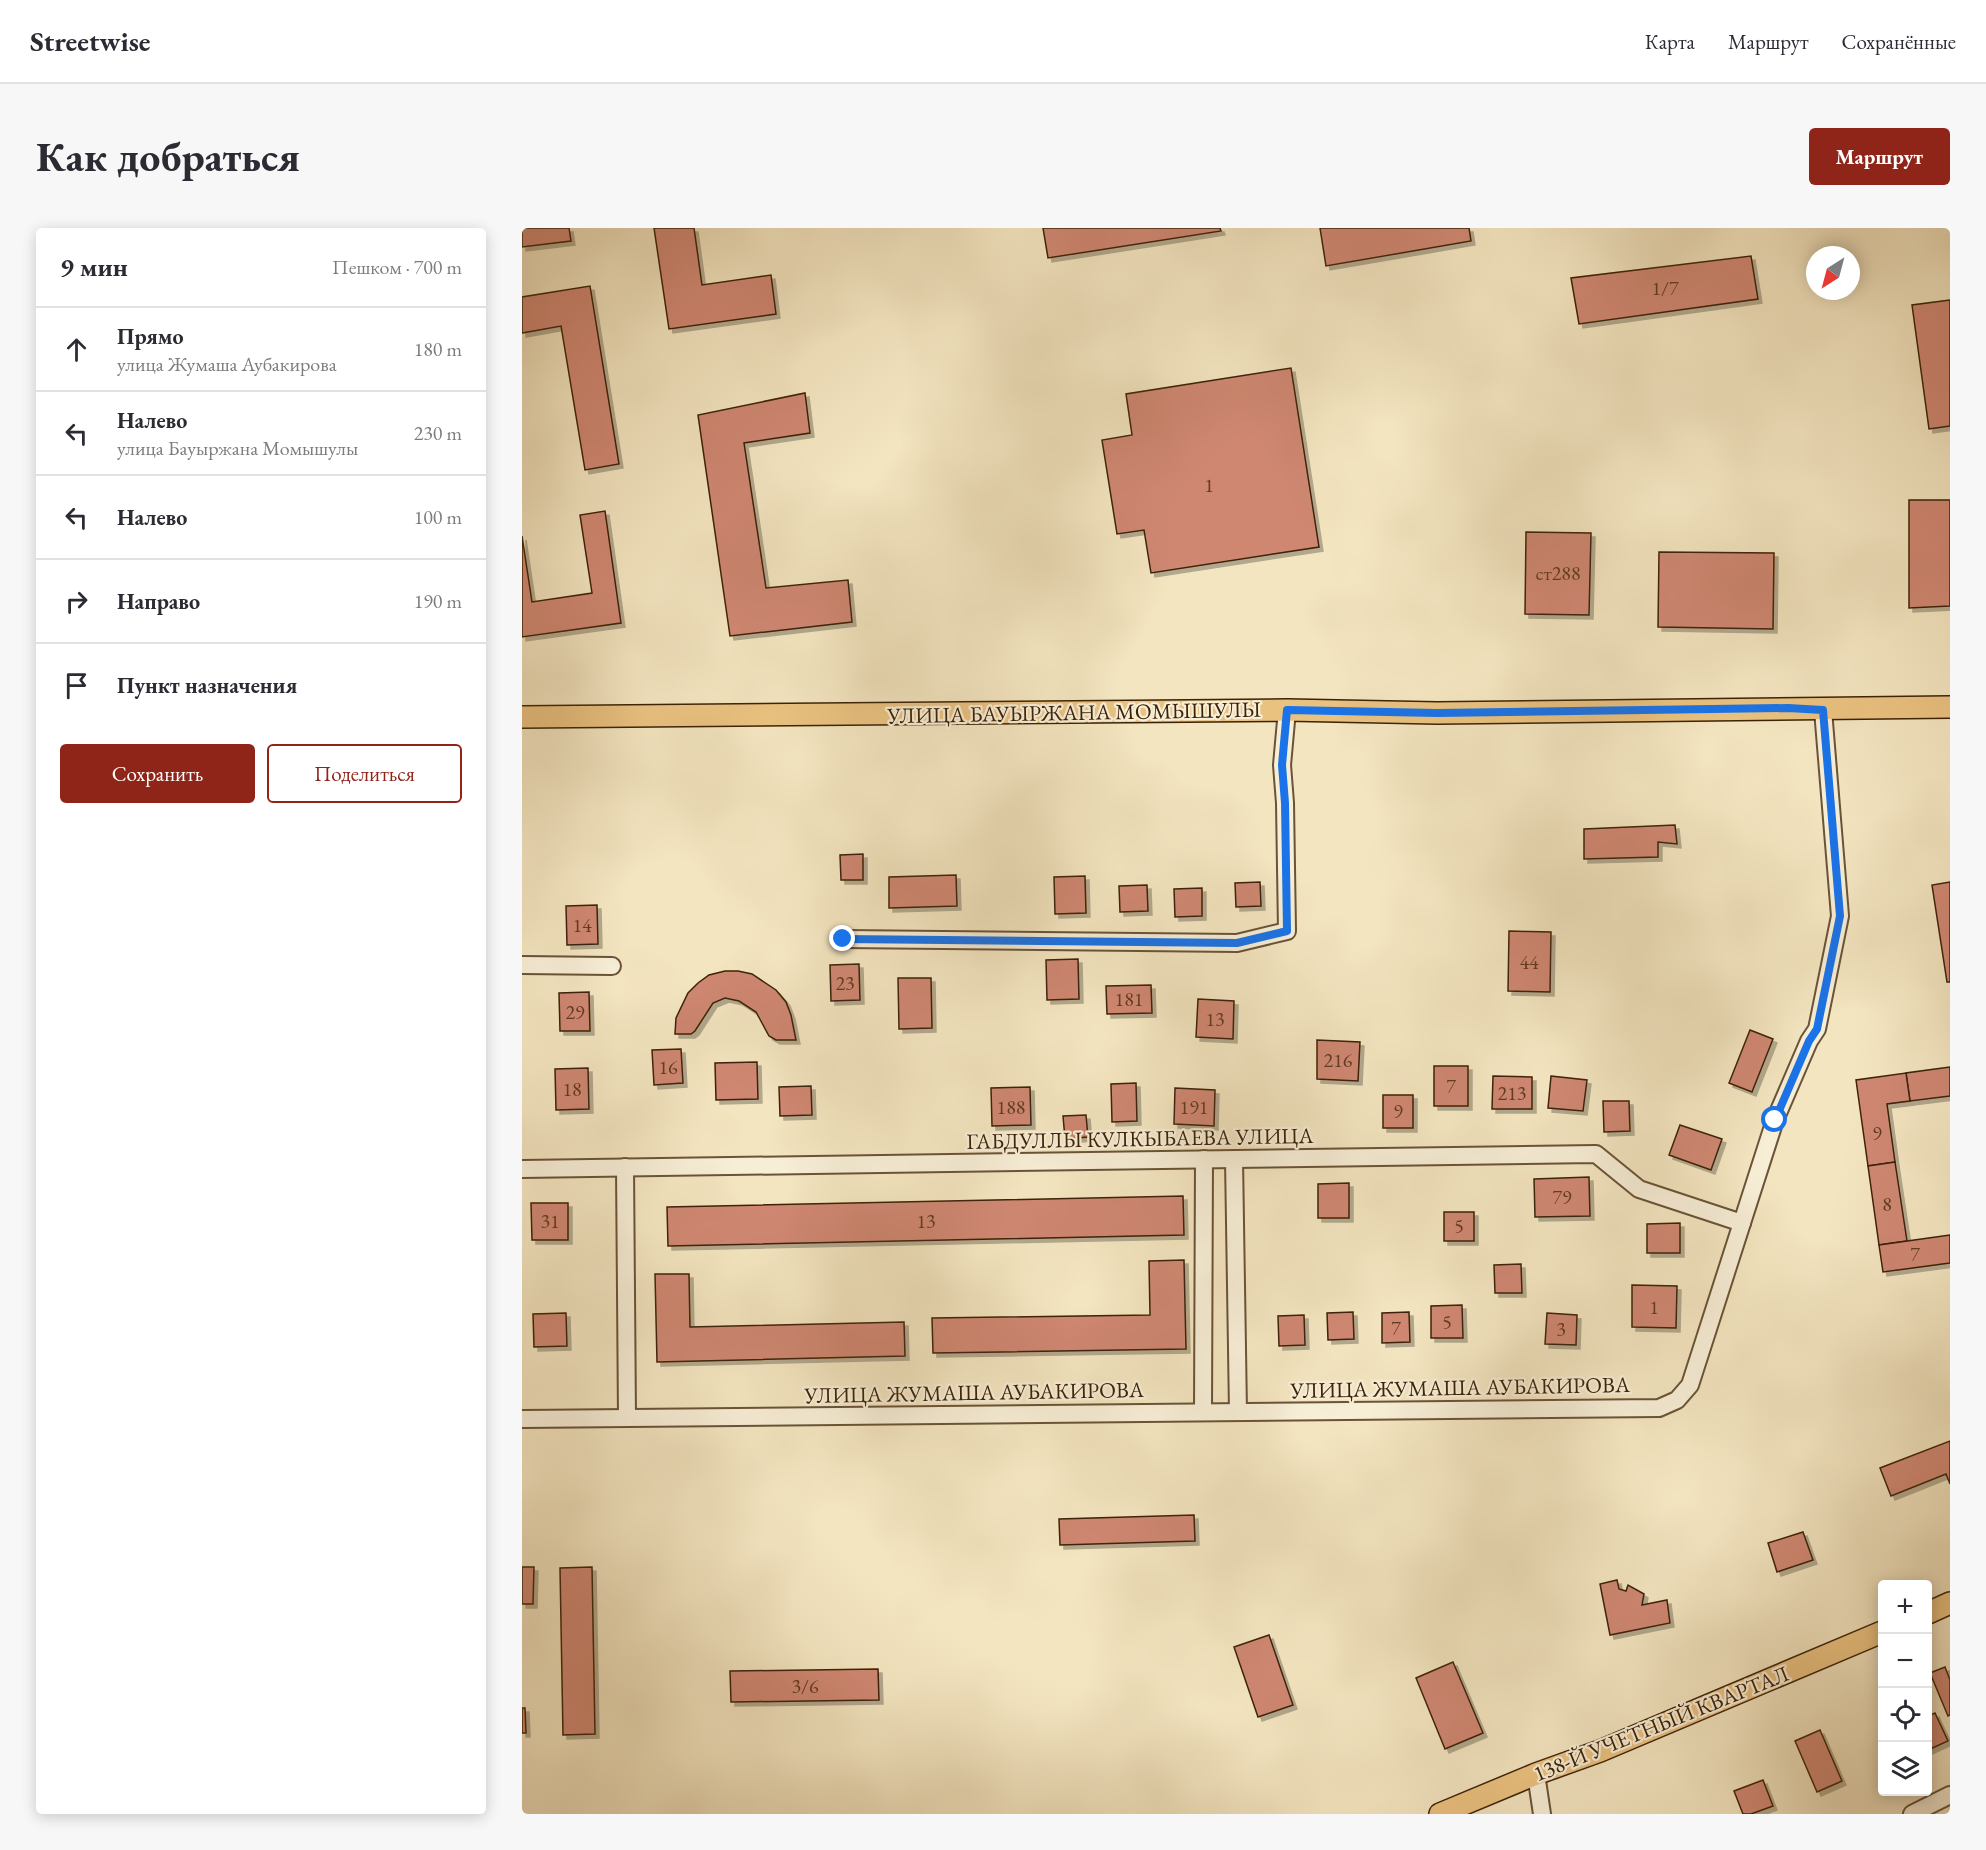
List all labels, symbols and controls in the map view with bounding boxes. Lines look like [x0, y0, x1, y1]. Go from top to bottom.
text: Streetwise [30, 23, 150, 59]
text: Карта [1645, 28, 1695, 55]
text: Маршрут [1728, 28, 1809, 55]
text: Сохранённые [1842, 28, 1956, 55]
button: Маршрут [1809, 128, 1950, 185]
text: Как добраться [36, 129, 300, 184]
north arrow [1806, 246, 1860, 300]
text: 9 мин [60, 250, 128, 284]
text: Пешком · 700 m [332, 254, 462, 280]
house number: 1/7 [1651, 275, 1679, 301]
text: Прямо [117, 322, 184, 351]
icon: ahead [60, 333, 93, 366]
text: 180 m [414, 336, 462, 362]
text: улица Жумаша Аубакирова [117, 351, 337, 377]
text: Налево [117, 406, 187, 435]
icon: left [60, 417, 93, 450]
text: 230 m [414, 420, 462, 446]
text: улица Бауыржана Момышулы [117, 435, 358, 461]
house number: 1 [1204, 472, 1214, 498]
icon: left [60, 501, 93, 534]
text: Налево [117, 503, 187, 532]
text: 100 m [414, 504, 462, 530]
house number: ст288 [1535, 560, 1581, 586]
icon: right [60, 585, 93, 618]
text: Направо [117, 587, 200, 616]
text: 190 m [414, 588, 462, 614]
icon: arrive [60, 669, 93, 702]
text: Пункт назначения [117, 671, 297, 700]
street label: УЛИЦА БАУЫРЖАНА МОМЫШУЛЫ [886, 695, 1261, 730]
button: Сохранить [60, 744, 255, 803]
button: Поделиться [267, 744, 462, 803]
house number: 14 [572, 912, 592, 938]
route end [829, 925, 855, 951]
house number: 44 [1519, 949, 1539, 975]
house number: 23 [835, 970, 855, 996]
house number: 181 [1115, 986, 1143, 1012]
house number: 29 [565, 999, 585, 1025]
house number: 13 [1205, 1006, 1225, 1032]
house number: 216 [1324, 1047, 1353, 1073]
house number: 16 [658, 1054, 678, 1080]
house number: 7 [1446, 1073, 1456, 1099]
house number: 18 [562, 1076, 582, 1102]
house number: 213 [1498, 1080, 1526, 1106]
house number: 188 [997, 1094, 1025, 1120]
house number: 191 [1180, 1094, 1208, 1120]
house number: 9 [1393, 1098, 1403, 1124]
route start [1761, 1106, 1787, 1132]
house number: 9 [1872, 1120, 1882, 1146]
street label: ГАБДУЛЛЫ КУЛКЫБАЕВА УЛИЦА [966, 1121, 1315, 1156]
house number: 79 [1552, 1184, 1572, 1210]
house number: 8 [1882, 1191, 1892, 1217]
house number: 31 [540, 1208, 560, 1234]
house number: 13 [916, 1208, 936, 1234]
house number: 5 [1454, 1213, 1464, 1239]
house number: 7 [1910, 1241, 1920, 1267]
house number: 1 [1649, 1294, 1659, 1320]
house number: 5 [1442, 1309, 1452, 1335]
house number: 7 [1391, 1315, 1401, 1341]
house number: 3 [1556, 1316, 1566, 1342]
street label: УЛИЦА ЖУМАША АУБАКИРОВА [1289, 1370, 1631, 1405]
street label: УЛИЦА ЖУМАША АУБАКИРОВА [803, 1375, 1145, 1410]
map controls [1878, 1580, 1932, 1796]
button: + [1878, 1580, 1932, 1634]
button: − [1878, 1634, 1932, 1688]
street label: 138-Й УЧЕТНЫЙ КВАРТАЛ [1529, 1659, 1793, 1788]
house number: 3/6 [791, 1673, 819, 1699]
button: locate [1878, 1688, 1932, 1742]
button: layers [1878, 1742, 1932, 1796]

